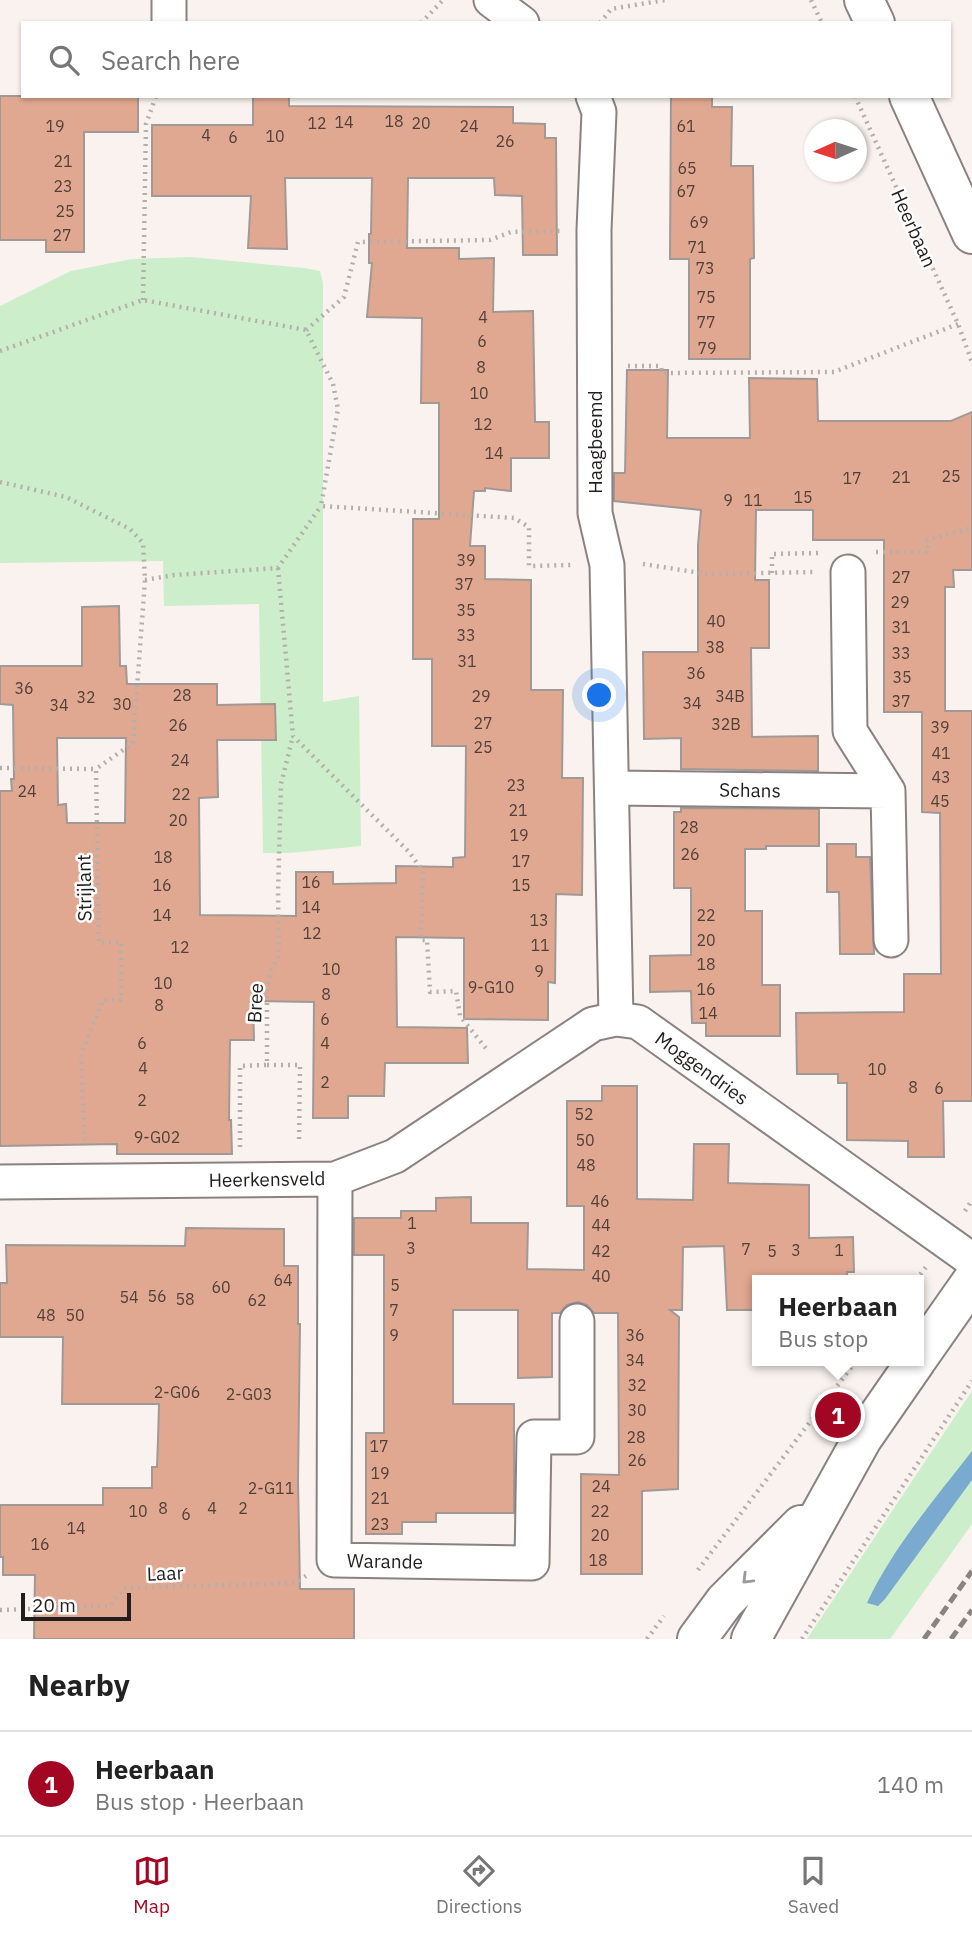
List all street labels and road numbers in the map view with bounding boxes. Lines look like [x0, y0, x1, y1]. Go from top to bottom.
street label: Heerbaan [886, 185, 942, 271]
street label: Haagbeemd [583, 390, 607, 494]
street label: Schans [719, 777, 781, 803]
street label: Strijlant [71, 854, 97, 922]
street label: Bree [242, 982, 268, 1024]
street label: Moggendries [651, 1026, 753, 1110]
street label: Heerkensveld [208, 1166, 326, 1192]
street label: Warande [347, 1548, 423, 1574]
street label: Laar [146, 1560, 184, 1586]

